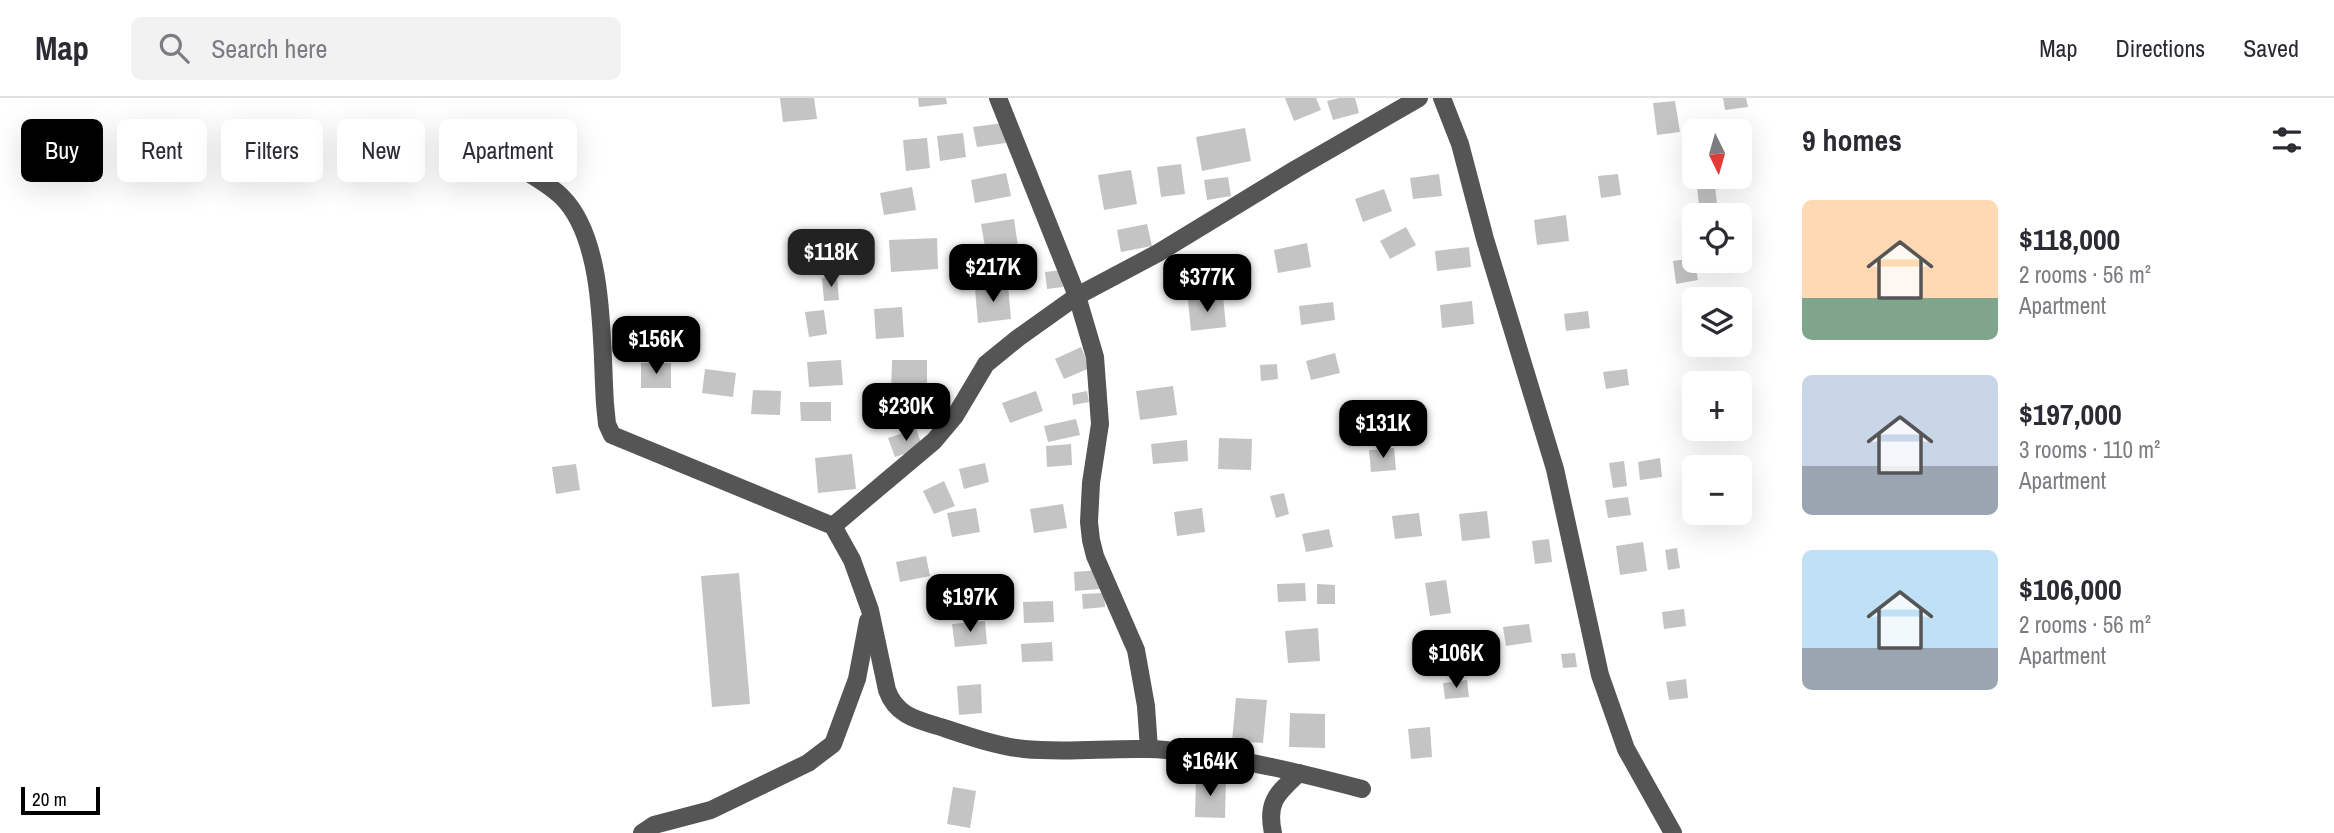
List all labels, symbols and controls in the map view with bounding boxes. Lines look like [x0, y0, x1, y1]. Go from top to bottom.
search box [131, 17, 621, 80]
text: Map [35, 26, 89, 70]
icon: search [155, 29, 193, 67]
text: Search here [211, 31, 327, 66]
text: Map [2039, 32, 2077, 64]
text: Directions [2115, 32, 2205, 64]
text: Saved [2243, 32, 2299, 64]
chip: Buy [21, 119, 103, 182]
chip: Rent [117, 119, 207, 182]
chip: Filters [221, 119, 323, 182]
chip: New [337, 119, 425, 182]
chip: Apartment [439, 119, 577, 182]
north arrow [1682, 119, 1752, 189]
map controls [1682, 119, 1752, 525]
text: 9 homes [1802, 120, 1902, 160]
icon: filters [2268, 121, 2306, 159]
button: locate [1682, 203, 1752, 273]
text: $118,000 [2019, 219, 2120, 259]
icon: home [1858, 228, 1942, 312]
pin: $118K [782, 230, 880, 289]
text: $118K [804, 236, 858, 267]
pin: $217K [944, 244, 1042, 304]
text: $217K [965, 251, 1021, 282]
pin: $377K [1158, 254, 1256, 314]
text: 2 rooms · 56 m² [2019, 259, 2151, 290]
text: $377K [1179, 261, 1235, 292]
button: layers [1682, 287, 1752, 357]
text: Apartment [2019, 290, 2106, 321]
pin: $156K [607, 316, 705, 376]
text: $156K [628, 323, 684, 354]
button: + [1682, 371, 1752, 441]
pin: $230K [857, 384, 955, 443]
text: $230K [878, 390, 934, 421]
text: $197,000 [2019, 394, 2122, 434]
pin: $131K [1334, 400, 1432, 460]
icon: home [1858, 403, 1942, 487]
text: $131K [1355, 407, 1411, 438]
text: 3 rooms · 110 m² [2019, 434, 2160, 465]
button: − [1682, 455, 1752, 525]
text: Apartment [2019, 465, 2106, 496]
text: $106,000 [2019, 569, 2122, 609]
pin: $197K [921, 574, 1019, 634]
icon: home [1858, 578, 1942, 662]
text: $197K [942, 581, 998, 612]
text: 2 rooms · 56 m² [2019, 609, 2151, 640]
pin: $106K [1407, 630, 1505, 690]
text: $106K [1428, 637, 1484, 668]
text: Apartment [2019, 640, 2106, 671]
pin: $164K [1161, 738, 1259, 798]
text: $164K [1182, 745, 1238, 776]
scale bar [21, 784, 100, 816]
text: 20 m [32, 786, 67, 812]

